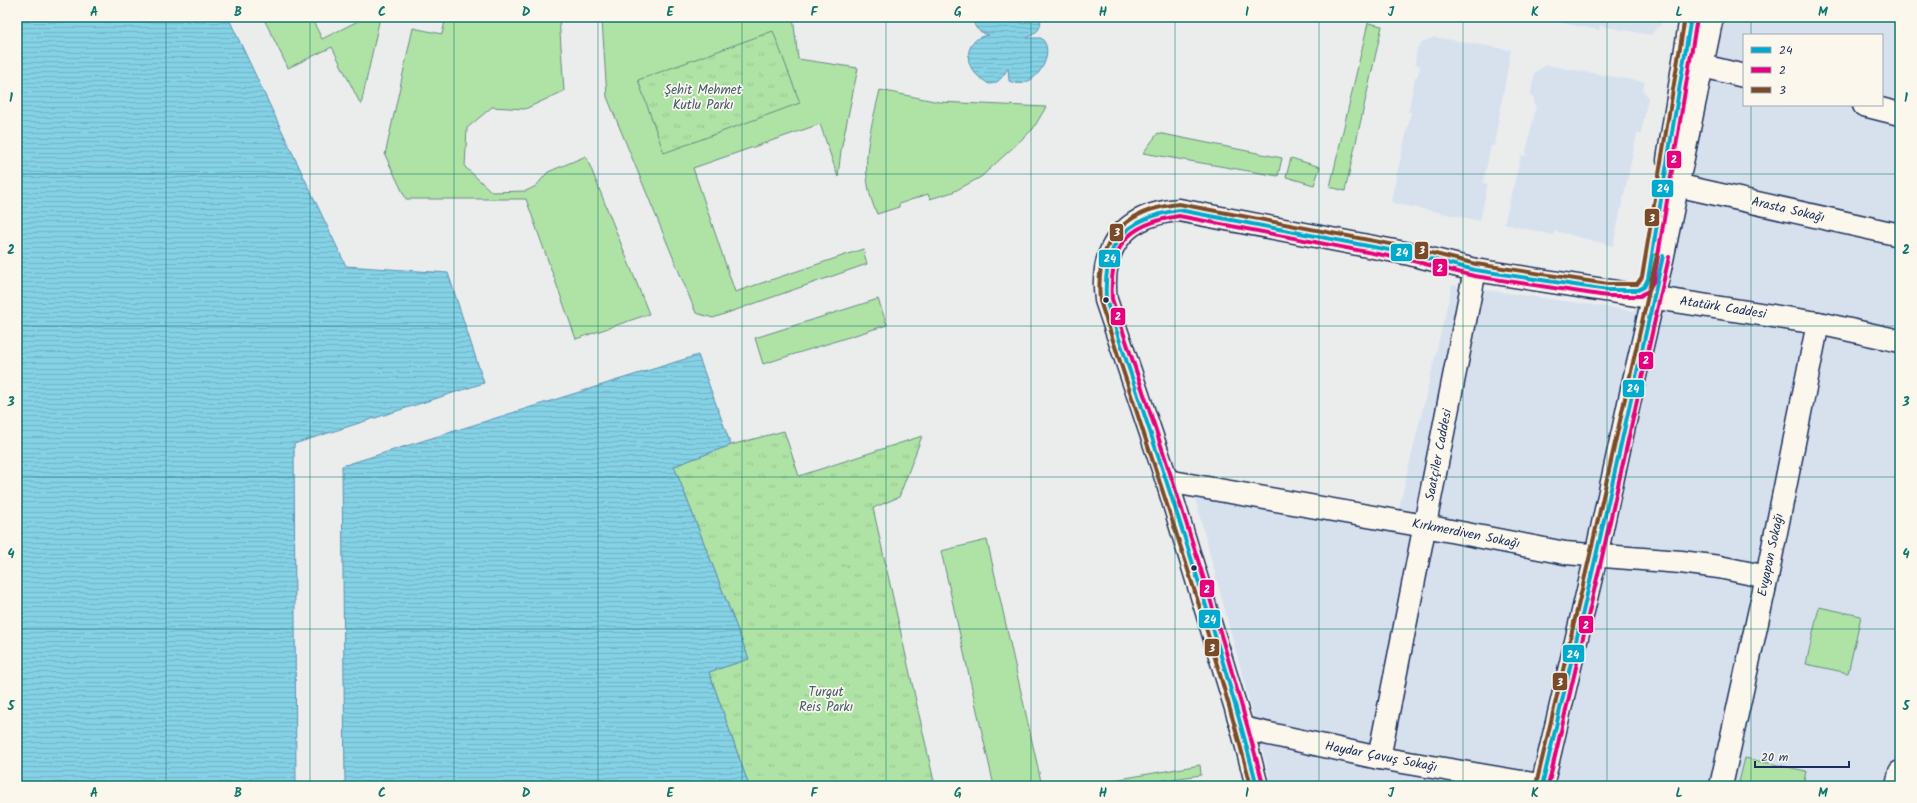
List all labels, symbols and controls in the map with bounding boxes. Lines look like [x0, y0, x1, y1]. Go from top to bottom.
text: A [90, 2, 98, 23]
text: B [234, 2, 242, 23]
text: C [378, 2, 386, 23]
text: D [522, 2, 531, 23]
text: E [666, 2, 674, 23]
text: F [810, 2, 818, 23]
text: G [954, 2, 962, 23]
text: H [1099, 2, 1108, 23]
text: I [1245, 2, 1249, 23]
text: J [1388, 2, 1395, 23]
text: K [1531, 2, 1539, 23]
text: L [1675, 2, 1683, 23]
text: M [1818, 2, 1828, 23]
legend [1743, 34, 1883, 106]
text: 24 [1779, 41, 1793, 60]
text: 2 [1779, 61, 1786, 80]
park label: Şehit Mehmet Kutlu Parkı [664, 80, 743, 116]
text: 3 [1779, 81, 1786, 100]
text: 1 [9, 88, 13, 109]
text: 1 [1904, 88, 1908, 109]
line badge: 2 [1666, 150, 1682, 169]
text: 2 [1671, 151, 1677, 169]
line badge: 24 [1651, 179, 1674, 198]
text: 24 [1657, 180, 1669, 198]
street label: Arasta Sokağı [1749, 191, 1827, 229]
line badge: 3 [1644, 208, 1660, 227]
text: 3 [1648, 210, 1655, 228]
line badge: 3 [1109, 223, 1124, 242]
text: 3 [1113, 224, 1120, 242]
text: 2 [7, 240, 15, 261]
text: 2 [1902, 240, 1910, 261]
line badge: 3 [1414, 241, 1429, 260]
text: 3 [1418, 242, 1425, 260]
line badge: 24 [1390, 243, 1413, 262]
text: 24 [1396, 244, 1408, 262]
line badge: 24 [1098, 249, 1121, 268]
text: 24 [1104, 250, 1116, 268]
line badge: 2 [1432, 258, 1448, 277]
text: 2 [1437, 260, 1443, 278]
street label: Atatürk Caddesi [1678, 291, 1769, 325]
unlabelled marker [1101, 295, 1111, 305]
line badge: 2 [1110, 307, 1126, 326]
text: 2 [1115, 308, 1121, 326]
line badge: 2 [1638, 351, 1654, 370]
text: 2 [1643, 352, 1649, 370]
line badge: 24 [1622, 379, 1645, 398]
text: 24 [1627, 380, 1639, 398]
text: 3 [6, 392, 15, 413]
text: 3 [1901, 392, 1910, 413]
street label: Saatçiler Caddesi [1420, 407, 1458, 503]
street label: Evyapan Sokağı [1752, 512, 1790, 598]
street label: Kırkmerdiven Sokağı [1410, 513, 1522, 555]
text: 4 [7, 544, 15, 565]
text: 4 [1902, 544, 1910, 565]
unlabelled marker [1189, 563, 1199, 573]
line badge: 2 [1199, 579, 1215, 598]
text: 2 [1204, 581, 1210, 599]
line badge: 24 [1198, 609, 1221, 629]
text: 24 [1204, 611, 1216, 629]
line badge: 2 [1578, 615, 1594, 634]
text: 2 [1583, 617, 1589, 635]
line badge: 3 [1204, 638, 1220, 657]
text: 3 [1208, 640, 1215, 658]
line badge: 24 [1562, 644, 1585, 663]
text: 24 [1567, 646, 1579, 664]
line badge: 3 [1552, 672, 1568, 691]
text: 3 [1556, 674, 1563, 692]
park label: Turgut Reis Parkı [799, 682, 853, 718]
text: 5 [7, 696, 16, 717]
text: 5 [1902, 696, 1911, 717]
street label: Haydar Çavuş Sokağı [1323, 736, 1439, 778]
scale bar [1755, 743, 1849, 769]
text: 20 m [1761, 748, 1789, 767]
text: A [90, 783, 98, 803]
text: B [234, 783, 242, 803]
text: C [378, 783, 386, 803]
text: D [522, 783, 531, 803]
text: E [666, 783, 674, 803]
text: F [810, 783, 818, 803]
text: G [954, 783, 962, 803]
text: H [1099, 783, 1108, 803]
text: I [1245, 783, 1249, 803]
text: J [1388, 783, 1395, 803]
text: K [1531, 783, 1539, 803]
text: L [1675, 783, 1683, 803]
text: M [1818, 783, 1828, 803]

